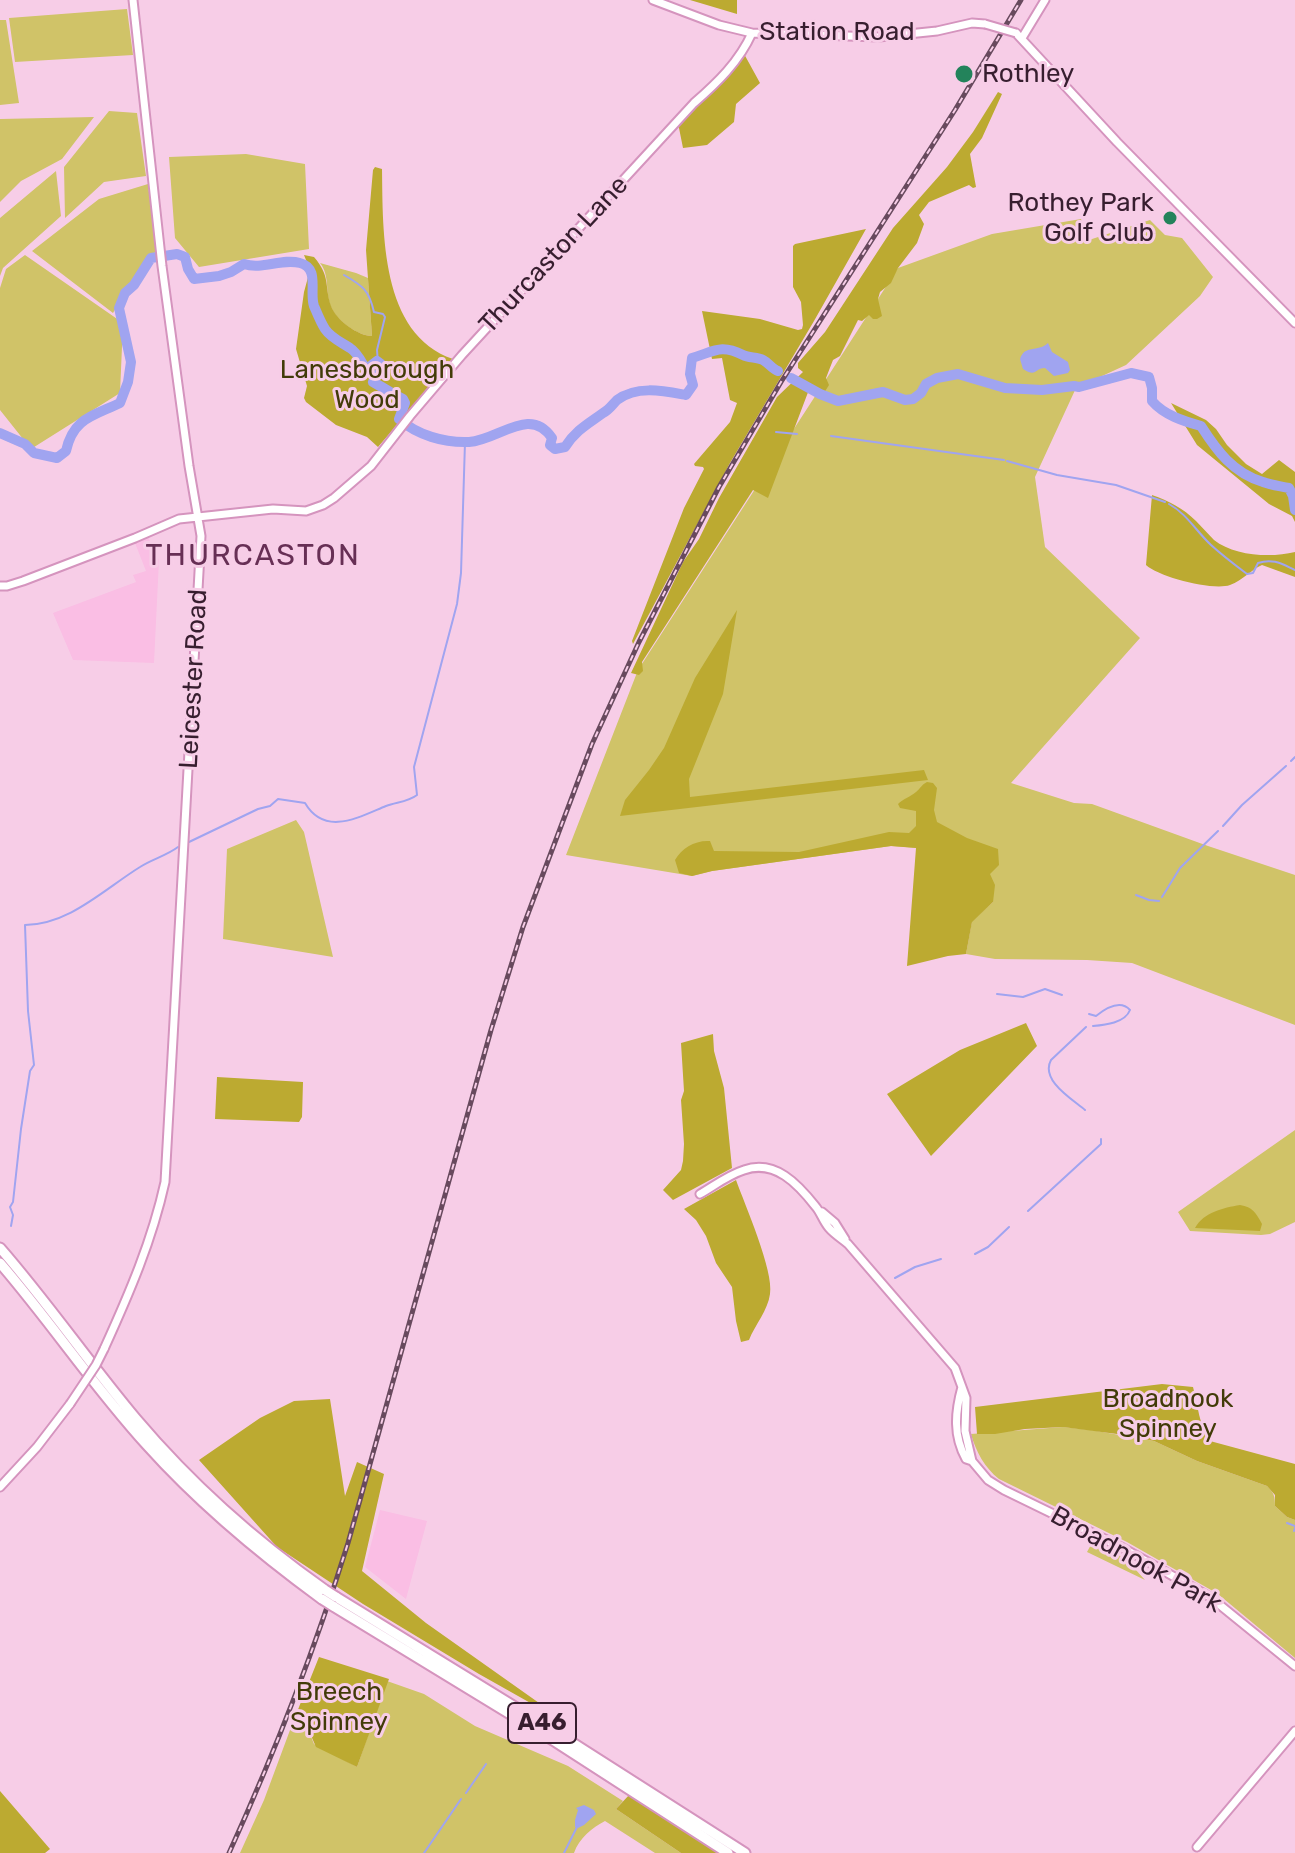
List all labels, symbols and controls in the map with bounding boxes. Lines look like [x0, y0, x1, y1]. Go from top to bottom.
street label: Station Road [759, 16, 915, 48]
place label: Rothley [982, 58, 1074, 90]
marker: Rothley [953, 63, 975, 85]
street label: Thurcaston Lane [473, 170, 635, 340]
place label: Rothey Park Golf Club [1007, 187, 1154, 248]
marker: Rothey Park Golf Club [1161, 209, 1179, 227]
park label: Lanesborough Wood [280, 354, 454, 416]
district label: THURCASTON [145, 538, 361, 574]
street label: Leicester Road [174, 588, 214, 770]
park label: Broadnook Spinney [1103, 1383, 1233, 1444]
street label: Broadnook Park [1045, 1500, 1227, 1620]
park label: Breech Spinney [290, 1676, 388, 1738]
road number: A46 [508, 1703, 576, 1743]

